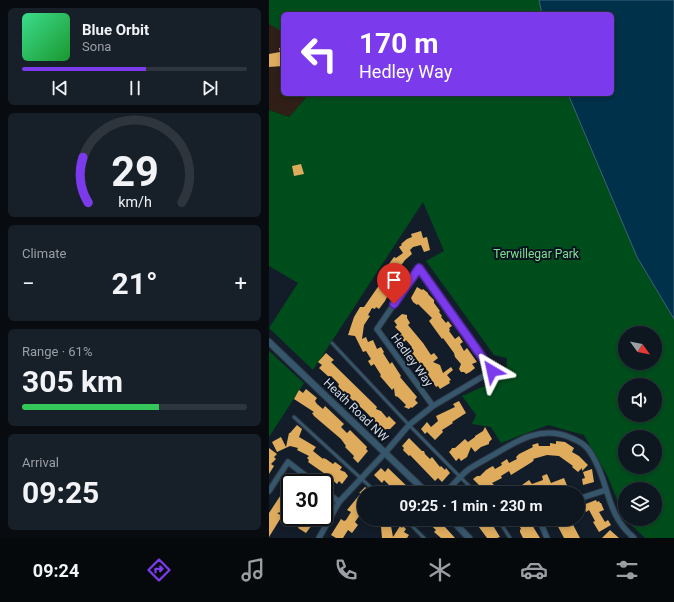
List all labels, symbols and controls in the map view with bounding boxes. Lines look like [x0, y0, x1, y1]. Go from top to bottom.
text: Blue Orbit [82, 21, 149, 39]
text: 170 m [359, 27, 438, 60]
icon: left [293, 28, 345, 80]
text: Sona [82, 39, 111, 54]
text: Hedley Way [359, 61, 452, 82]
icon: previous [49, 77, 71, 99]
icon: pause [124, 77, 146, 99]
icon: next [199, 77, 221, 99]
text: 29 [111, 146, 158, 195]
text: km/h [118, 193, 151, 209]
text: Climate [22, 246, 66, 261]
park label: Terwillegar Park [493, 247, 580, 261]
pin [377, 263, 411, 304]
text: 21° [111, 266, 158, 301]
icon: arrive [383, 269, 405, 291]
text: − [22, 271, 35, 296]
text: + [235, 271, 247, 296]
north arrow [618, 326, 662, 370]
map controls [618, 326, 662, 526]
street label: Hedley Way [388, 331, 436, 390]
text: Range · 61% [22, 344, 92, 359]
position arrow [471, 350, 513, 392]
text: 305 km [22, 364, 123, 399]
street label: Heath Road NW [321, 376, 392, 445]
button: sound [618, 378, 662, 422]
button: search [618, 430, 662, 474]
text: Arrival [22, 455, 59, 470]
speed limit sign: 30 [281, 474, 333, 526]
text: 09:25 [22, 475, 99, 510]
button: layers [618, 482, 662, 526]
text: 09:25 · 1 min · 230 m [400, 497, 542, 515]
icon: directions [145, 556, 173, 584]
icon: music [239, 556, 267, 584]
icon: phone [332, 556, 360, 584]
icon: climate [426, 556, 454, 584]
icon: car [520, 556, 548, 584]
icon: filters [613, 556, 641, 584]
text: 09:24 [33, 560, 79, 581]

